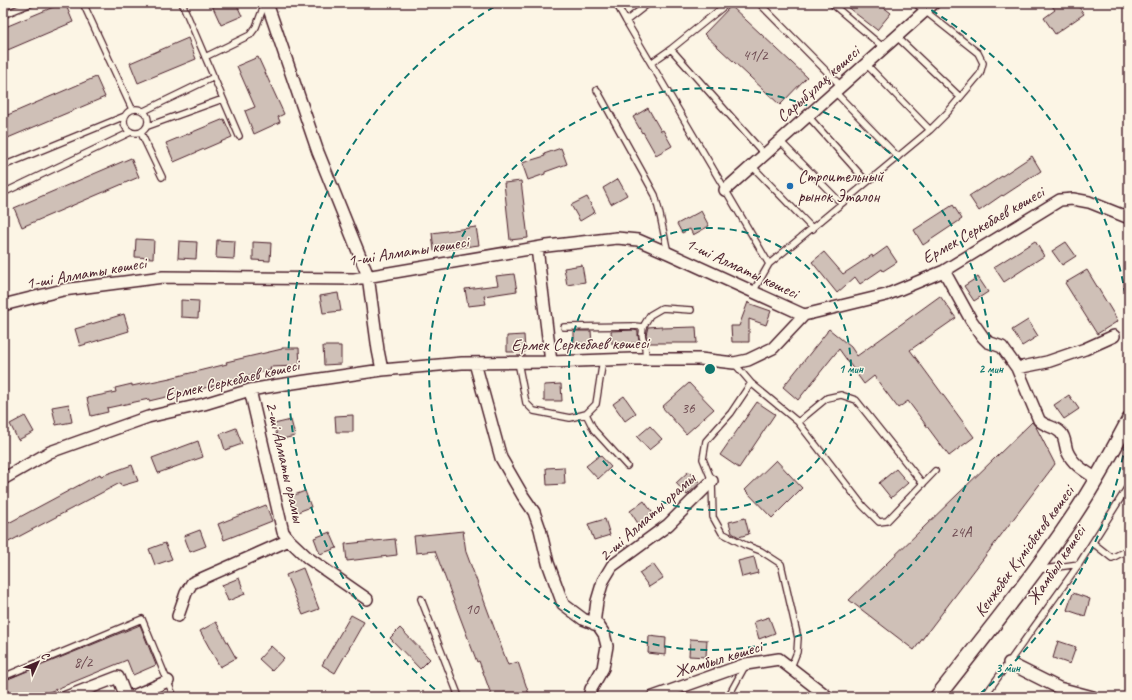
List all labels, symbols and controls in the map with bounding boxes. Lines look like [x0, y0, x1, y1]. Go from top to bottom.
street label: Сарыбұлақ көшесі [772, 40, 865, 127]
house number: 41/2 [742, 46, 769, 65]
place label: Строительный рынок Эталон [798, 166, 884, 207]
marker: Строительный рынок Эталон [785, 181, 795, 191]
street label: Ермек Серкебаев көшесі [918, 181, 1049, 268]
street label: 1-ші Алматы көшесі [346, 231, 472, 271]
street label: 1-ші Алматы көшесі [682, 233, 803, 304]
street label: 1-ші Алматы көшесі [24, 252, 150, 294]
street label: Ермек Серкебаев көшесі [511, 332, 651, 356]
street label: Ермек Серкебаев көшесі [163, 354, 303, 406]
text: 1 мин [839, 361, 864, 377]
text: 2 мин [979, 361, 1004, 377]
centre of rings [703, 362, 717, 376]
house number: 36 [681, 399, 696, 418]
street label: 2-ші Алматы орамы [261, 400, 310, 526]
street label: 2-ші Алматы орамы [594, 467, 701, 566]
street label: Кенжебек Күмісбеков көшесі [969, 480, 1080, 621]
street label: Жамбыл көшесі [1022, 520, 1091, 609]
house number: 24А [950, 523, 973, 542]
house number: 10 [465, 600, 480, 619]
street label: Жамбыл көшесі [671, 635, 766, 682]
north arrow [18, 642, 58, 682]
text: С [38, 648, 53, 663]
house number: 8/2 [74, 653, 93, 672]
text: 3 мин [996, 660, 1021, 676]

